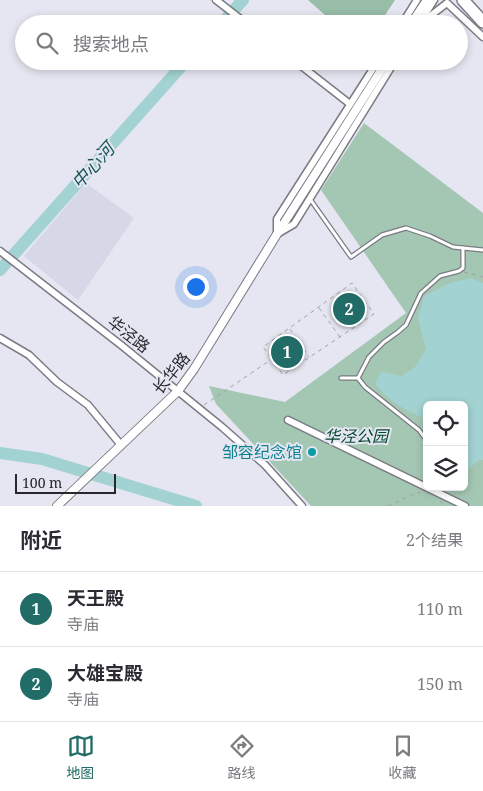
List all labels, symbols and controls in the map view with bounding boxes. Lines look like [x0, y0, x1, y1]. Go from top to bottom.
search box [15, 15, 468, 70]
icon: search [33, 29, 61, 57]
text: 搜索地点 [73, 31, 149, 57]
water label: 中心河 [65, 135, 121, 193]
your location [183, 274, 209, 300]
pin: 2 [333, 290, 365, 328]
street label: 华泾路 [103, 311, 155, 357]
pin: 1 [271, 333, 303, 371]
street label: 长华路 [147, 347, 195, 399]
map controls [423, 401, 468, 491]
button: locate [423, 401, 468, 446]
park label: 华泾公园 [324, 425, 390, 447]
place label: 邹容纪念馆 [222, 441, 302, 463]
marker: 邹容纪念馆 [306, 446, 318, 458]
button: layers [423, 446, 468, 491]
scale bar [15, 471, 116, 494]
text: 100 m [22, 473, 62, 492]
text: 附近 [20, 526, 62, 554]
text: 2个结果 [406, 529, 463, 551]
text: 天王殿 [67, 585, 124, 611]
text: 1 [31, 598, 41, 620]
text: 110 m [417, 598, 463, 620]
text: 寺庙 [67, 613, 99, 635]
text: 大雄宝殿 [67, 660, 143, 686]
text: 2 [31, 673, 41, 695]
text: 150 m [417, 673, 463, 695]
text: 寺庙 [67, 688, 99, 710]
tab: 地图 [67, 732, 95, 782]
tab: 路线 [228, 732, 256, 782]
tab: 收藏 [389, 732, 417, 782]

